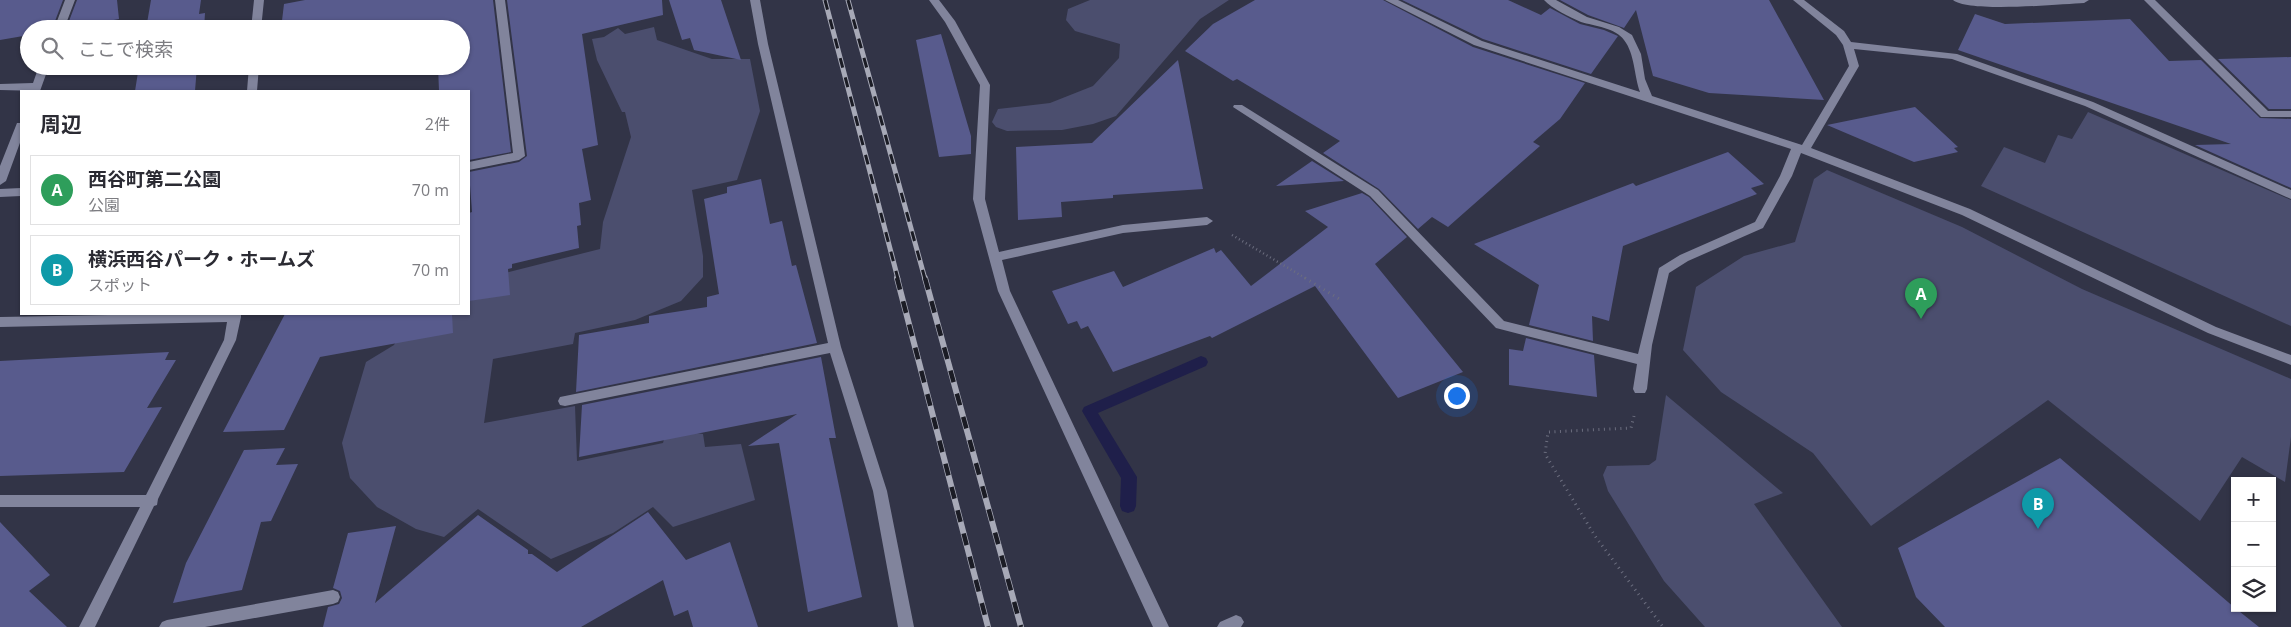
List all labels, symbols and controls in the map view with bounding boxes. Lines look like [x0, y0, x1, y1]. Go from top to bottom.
search box [20, 20, 470, 75]
icon: search [38, 34, 66, 62]
text: ここで検索 [78, 36, 173, 62]
text: 周辺 [40, 110, 82, 138]
text: 2件 [425, 113, 450, 135]
text: 西谷町第二公園 [88, 166, 221, 192]
text: A [51, 179, 63, 201]
text: 70 m [412, 179, 449, 201]
text: 公園 [88, 194, 120, 216]
text: 横浜西谷パーク・ホームズ [88, 246, 315, 272]
text: B [52, 259, 62, 281]
text: 70 m [412, 259, 449, 281]
text: スポット [88, 274, 152, 296]
pin: A [1905, 278, 1937, 319]
your location [1444, 383, 1470, 409]
map controls [2231, 477, 2276, 612]
button: + [2231, 477, 2276, 522]
pin: B [2022, 488, 2054, 529]
button: − [2231, 522, 2276, 567]
button: layers [2231, 567, 2276, 612]

